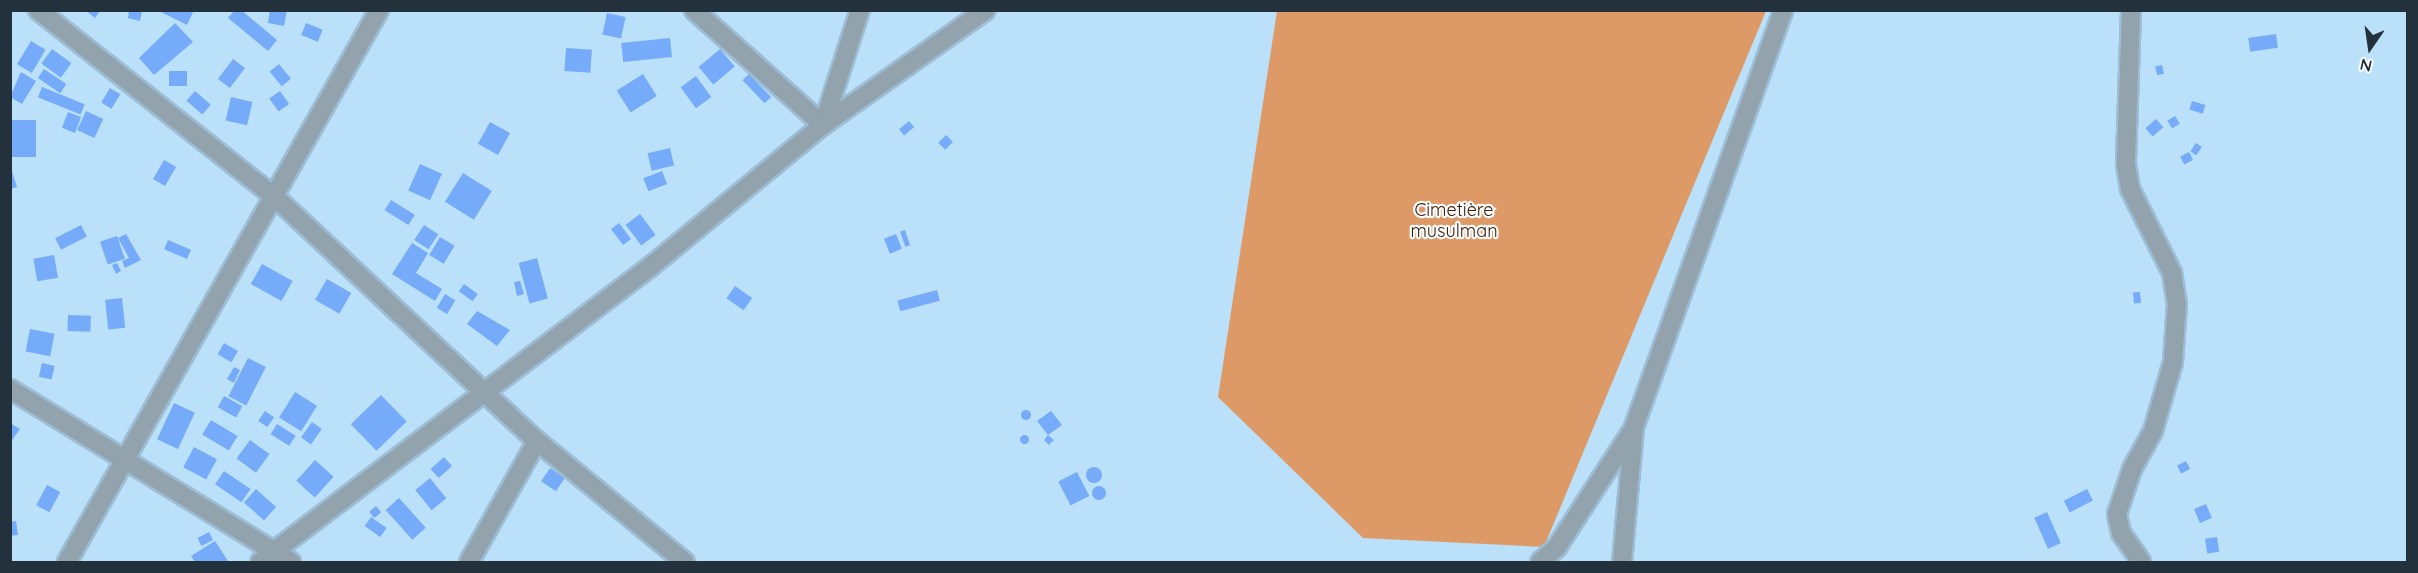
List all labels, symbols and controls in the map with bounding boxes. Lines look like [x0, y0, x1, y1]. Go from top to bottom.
north arrow [2340, 18, 2400, 78]
text: N [2358, 54, 2374, 77]
park label: Cimetière musulman [1410, 200, 1498, 242]

